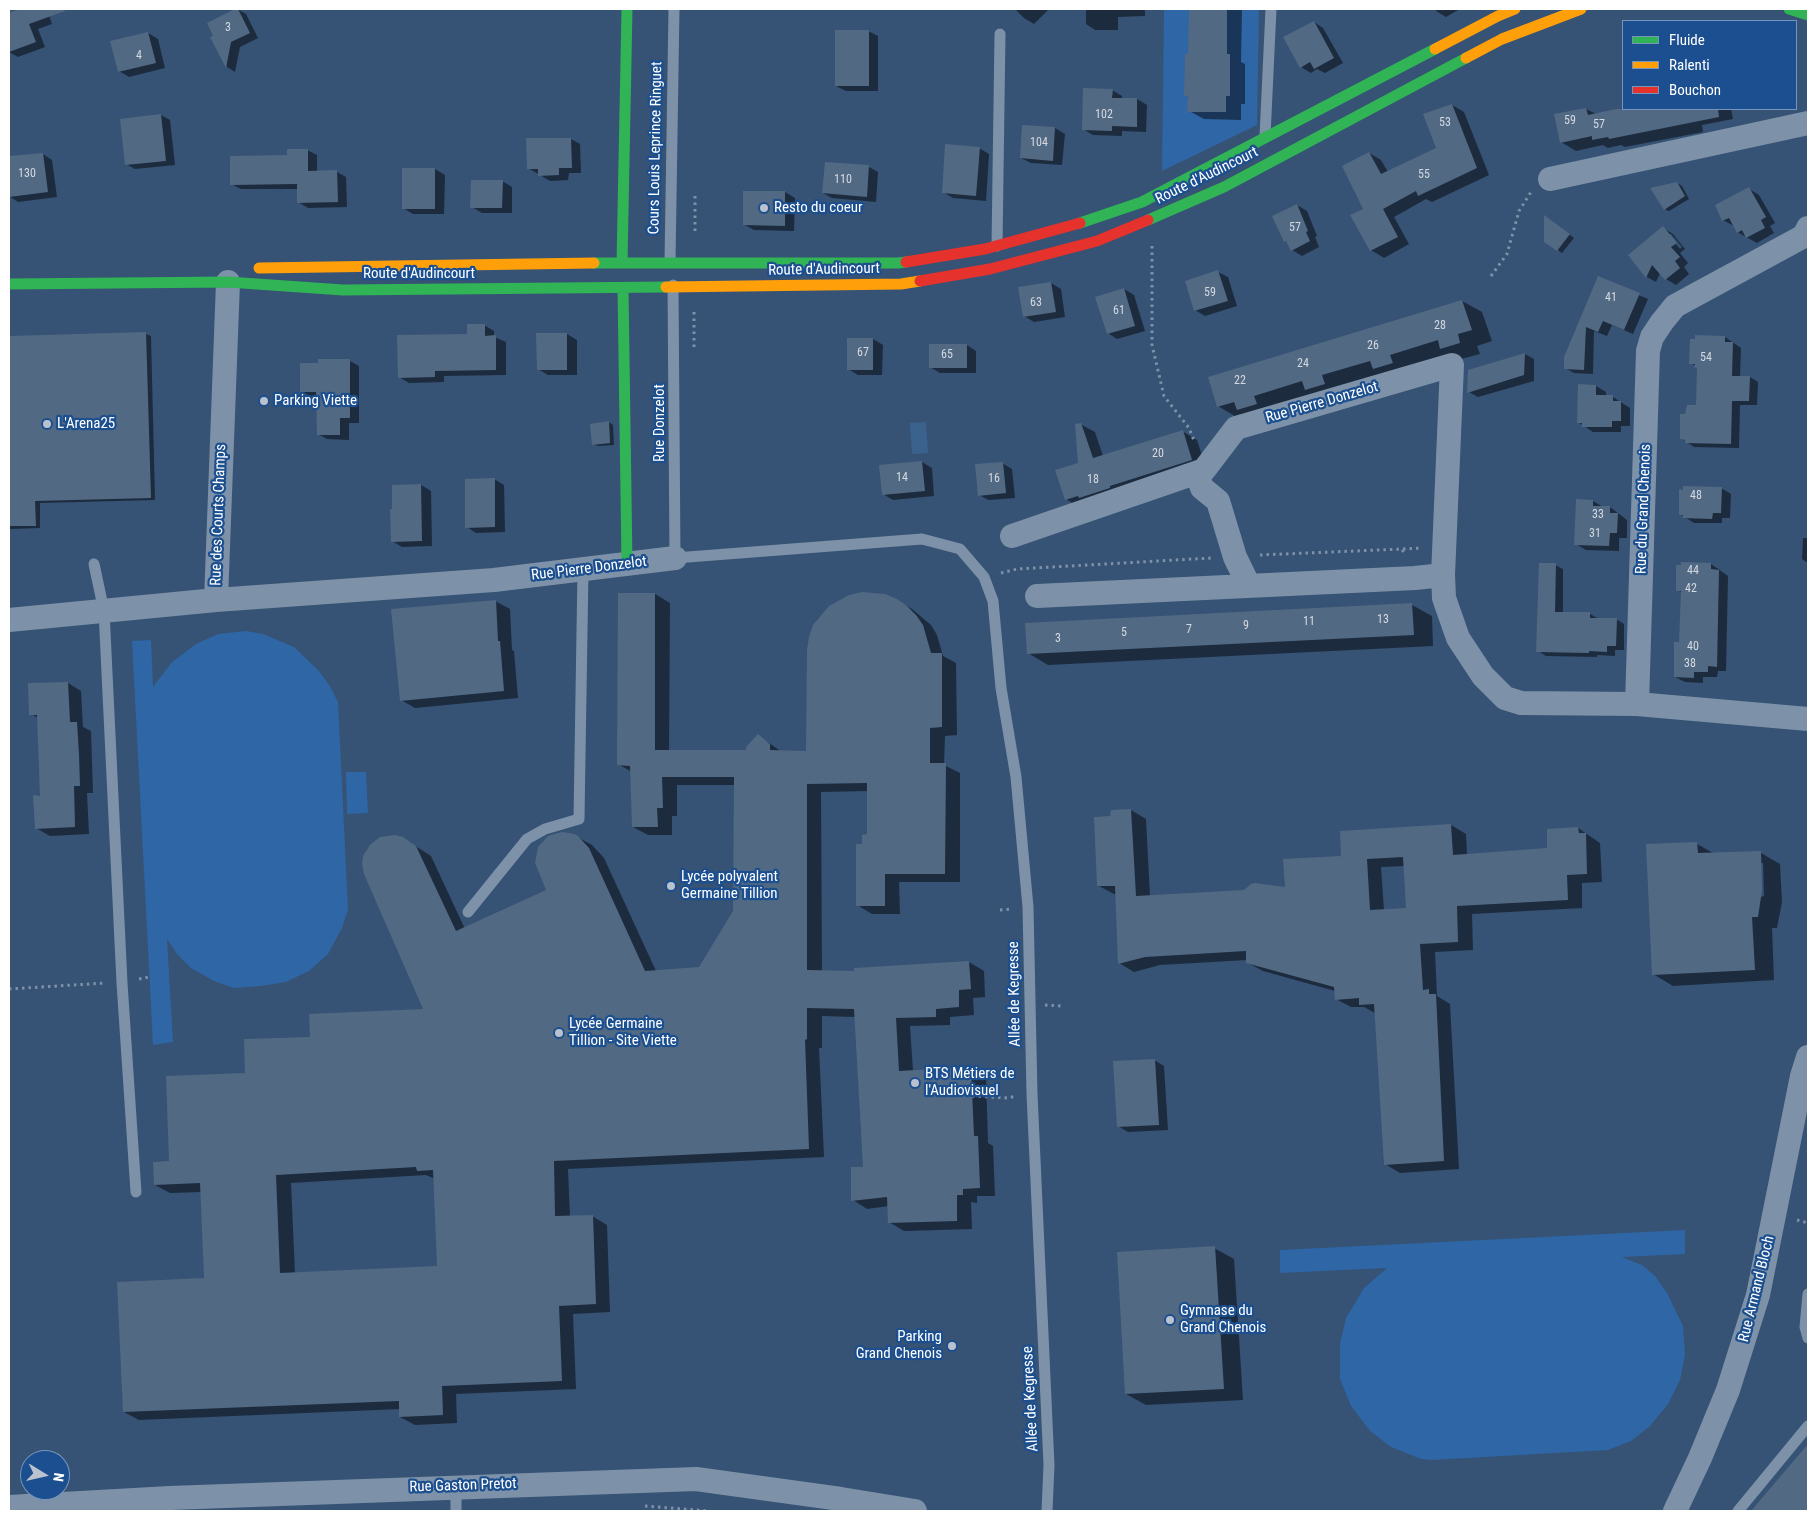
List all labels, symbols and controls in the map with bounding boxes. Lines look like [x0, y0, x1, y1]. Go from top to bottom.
legend [1622, 20, 1797, 110]
house number: 3 [225, 21, 231, 35]
text: Fluide [1669, 31, 1705, 49]
house number: 4 [136, 49, 142, 63]
text: Ralenti [1669, 56, 1710, 74]
street label: Cours Louis Leprince Ringuet [645, 61, 667, 235]
text: Bouchon [1669, 81, 1721, 99]
house number: 102 [1095, 108, 1113, 122]
house number: 59 [1564, 114, 1576, 128]
house number: 53 [1439, 116, 1451, 130]
house number: 57 [1593, 118, 1605, 132]
house number: 104 [1030, 136, 1048, 150]
street label: Route d'Audincourt [1153, 143, 1261, 209]
house number: 130 [18, 167, 36, 181]
house number: 55 [1418, 168, 1430, 182]
house number: 110 [834, 173, 852, 187]
place label: Resto du coeur [774, 199, 863, 217]
marker: Resto du coeur [758, 202, 770, 214]
house number: 57 [1289, 221, 1301, 235]
street label: Route d'Audincourt [768, 260, 880, 280]
street label: Route d'Audincourt [363, 265, 475, 283]
house number: 59 [1204, 286, 1216, 300]
house number: 41 [1605, 291, 1617, 305]
house number: 63 [1030, 296, 1042, 310]
house number: 61 [1113, 304, 1125, 318]
house number: 28 [1434, 319, 1446, 333]
house number: 26 [1367, 339, 1379, 353]
house number: 67 [857, 346, 869, 360]
house number: 65 [941, 348, 953, 362]
house number: 54 [1700, 351, 1712, 365]
house number: 24 [1297, 357, 1309, 371]
house number: 22 [1234, 374, 1246, 388]
street label: Rue Pierre Donzelot [1264, 378, 1380, 428]
street label: Rue Donzelot [651, 384, 669, 462]
place label: Parking Viette [274, 392, 357, 410]
marker: Parking Viette [258, 395, 270, 407]
place label: L'Arena25 [57, 415, 115, 433]
marker: L'Arena25 [41, 418, 53, 430]
street label: Rue des Courts Champs [208, 444, 230, 586]
street label: Rue du Grand Chenois [1633, 444, 1655, 574]
house number: 20 [1152, 447, 1164, 461]
house number: 14 [896, 471, 908, 485]
house number: 16 [988, 472, 1000, 486]
house number: 18 [1087, 473, 1099, 487]
house number: 48 [1690, 489, 1702, 503]
house number: 33 [1592, 508, 1604, 522]
house number: 31 [1589, 527, 1601, 541]
street label: Rue Pierre Donzelot [530, 553, 648, 585]
house number: 44 [1687, 564, 1699, 578]
house number: 42 [1685, 582, 1697, 596]
house number: 13 [1377, 613, 1389, 627]
house number: 11 [1303, 615, 1315, 629]
house number: 9 [1243, 619, 1249, 633]
house number: 7 [1186, 623, 1192, 637]
house number: 5 [1121, 626, 1127, 640]
house number: 3 [1055, 632, 1061, 646]
house number: 40 [1687, 640, 1699, 654]
house number: 38 [1684, 657, 1696, 671]
place label: Lycée polyvalent Germaine Tillion [681, 868, 778, 903]
marker: Lycée polyvalent Germaine Tillion [665, 880, 677, 892]
street label: Allée de Kegresse [1005, 941, 1025, 1047]
place label: Lycée Germaine Tillion - Site Viette [569, 1015, 677, 1050]
marker: Lycée Germaine Tillion - Site Viette [553, 1027, 565, 1039]
place label: BTS Métiers de l'Audiovisuel [925, 1065, 1015, 1100]
marker: BTS Métiers de l'Audiovisuel [909, 1077, 921, 1089]
street label: Rue Armand Bloch [1735, 1234, 1779, 1344]
place label: Gymnase du Grand Chenois [1180, 1302, 1266, 1337]
marker: Gymnase du Grand Chenois [1164, 1314, 1176, 1326]
place label: Parking Grand Chenois [856, 1328, 942, 1363]
marker: Parking Grand Chenois [946, 1340, 958, 1352]
street label: Allée de Kegresse [1019, 1346, 1043, 1452]
north arrow [20, 1450, 70, 1500]
text: N [50, 1472, 67, 1483]
street label: Rue Gaston Pretot [409, 1475, 517, 1497]

